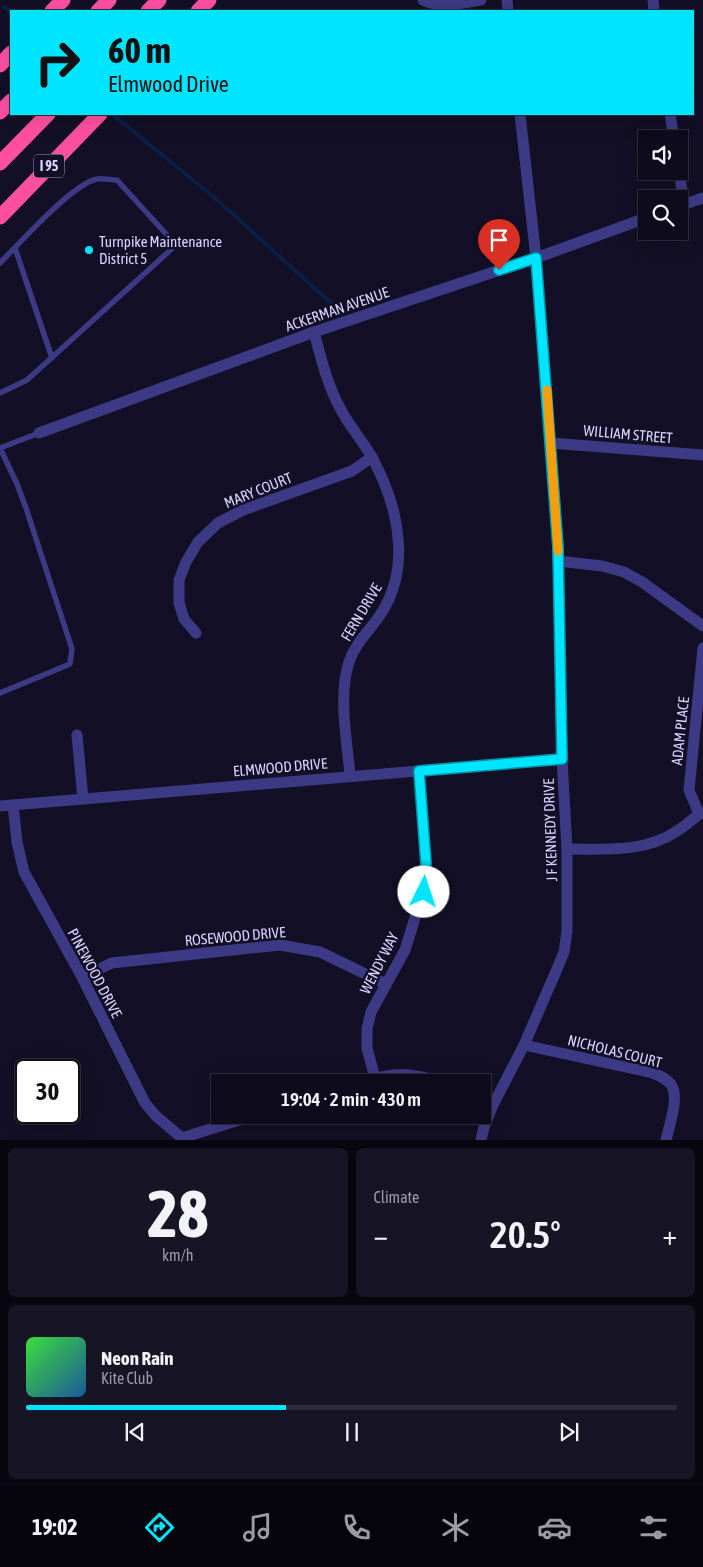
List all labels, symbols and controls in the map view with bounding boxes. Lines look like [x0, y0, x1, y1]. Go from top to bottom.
icon: right [25, 30, 90, 95]
text: 60 m [108, 30, 171, 70]
text: Elmwood Drive [108, 71, 229, 97]
map controls [638, 130, 688, 240]
button: sound [638, 130, 688, 180]
road number: I 95 [34, 154, 64, 178]
button: search [638, 190, 688, 240]
pin [478, 219, 520, 270]
icon: arrive [485, 226, 513, 254]
place label: Turnpike Maintenance District 5 [99, 233, 222, 267]
marker: Turnpike Maintenance District 5 [83, 244, 95, 256]
street label: ACKERMAN AVENUE [283, 283, 392, 335]
street label: WILLIAM STREET [583, 422, 674, 446]
street label: MARY COURT [222, 469, 295, 511]
street label: FERN DRIVE [337, 580, 385, 644]
street label: ADAM PLACE [668, 695, 692, 766]
street label: ELMWOOD DRIVE [232, 754, 328, 780]
street label: J F KENNEDY DRIVE [540, 778, 560, 882]
position arrow [397, 865, 449, 917]
street label: ROSEWOOD DRIVE [184, 923, 287, 949]
street label: PINEWOOD DRIVE [64, 925, 126, 1021]
street label: WENDY WAY [356, 929, 402, 997]
street label: NICHOLAS COURT [566, 1031, 664, 1071]
speed limit sign: 30 [15, 1059, 80, 1124]
text: 19:04 · 2 min · 430 m [281, 1088, 421, 1110]
text: 28 [147, 1176, 208, 1251]
text: Climate [374, 1188, 419, 1206]
text: 20.5° [490, 1213, 561, 1256]
text: − [374, 1219, 388, 1251]
text: + [662, 1219, 677, 1251]
text: km/h [162, 1246, 194, 1264]
text: Neon Rain [101, 1347, 173, 1369]
text: Kite Club [101, 1369, 153, 1387]
icon: previous [121, 1418, 149, 1446]
icon: pause [338, 1418, 366, 1446]
icon: next [555, 1418, 583, 1446]
icon: directions [142, 1510, 177, 1545]
icon: music [240, 1510, 275, 1545]
icon: phone [339, 1510, 374, 1545]
icon: climate [438, 1510, 473, 1545]
icon: car [537, 1510, 572, 1545]
icon: filters [636, 1510, 671, 1545]
text: 19:02 [32, 1514, 78, 1540]

